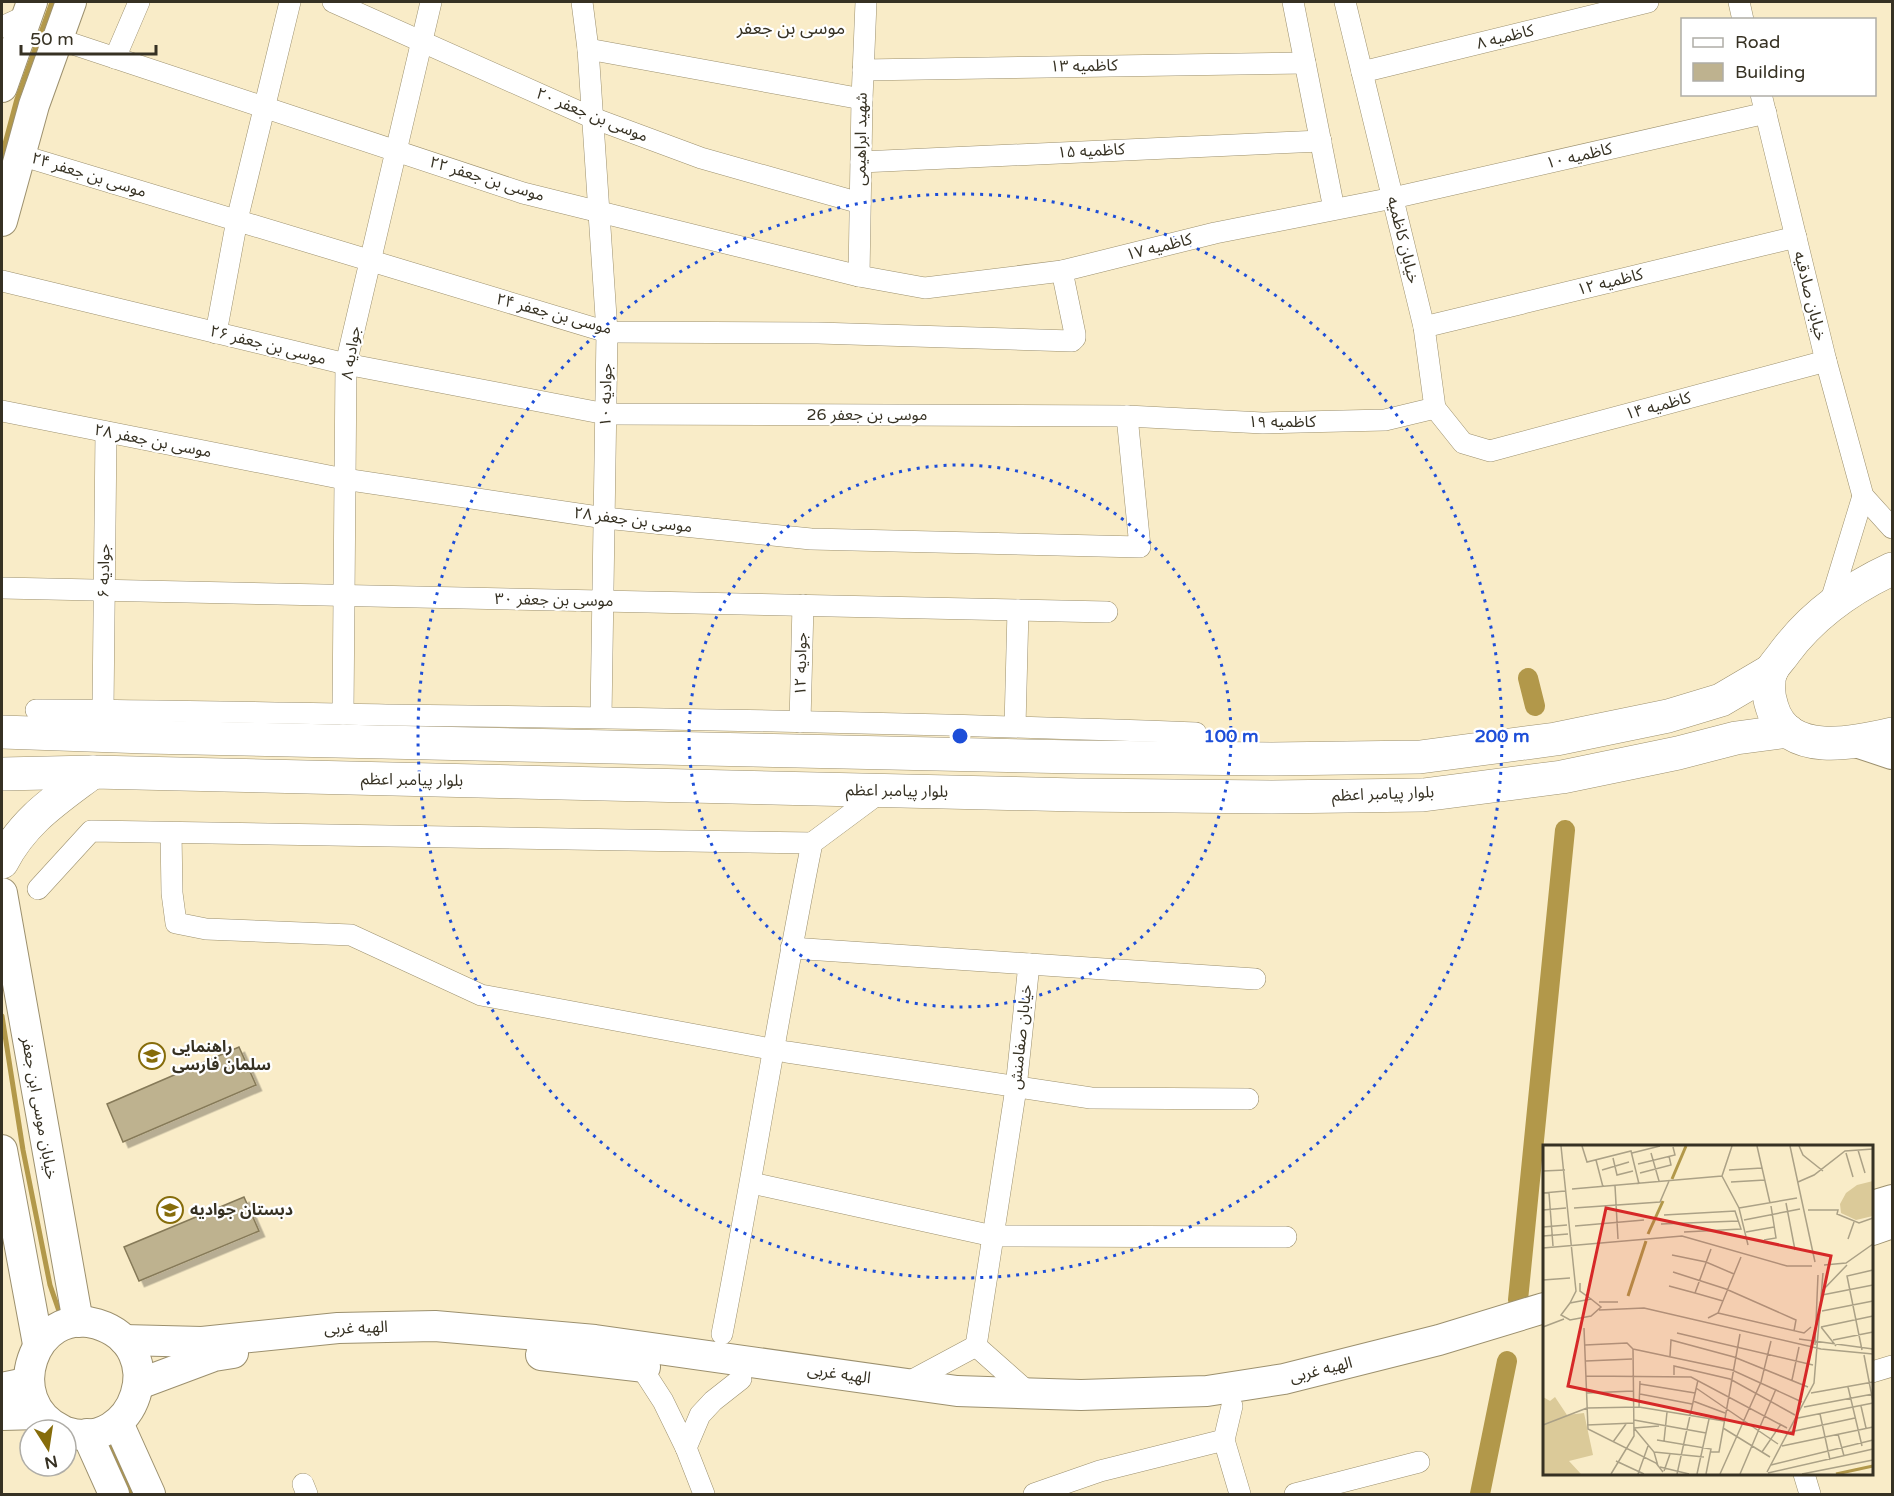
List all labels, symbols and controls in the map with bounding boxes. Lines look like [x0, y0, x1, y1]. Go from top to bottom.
district label: موسی بن جعفر [736, 17, 845, 39]
scale bar [21, 18, 156, 56]
legend [1681, 18, 1876, 96]
street label: کاظمیه ۸ [1474, 20, 1536, 54]
text: 50 m [30, 28, 74, 50]
text: Road [1735, 31, 1780, 53]
street label: کاظمیه ۱۳ [1050, 55, 1118, 77]
text: Building [1735, 61, 1805, 83]
street label: موسی بن جعفر ۲۰ [533, 83, 651, 147]
street label: شهید ابراهیمی [850, 92, 872, 186]
street label: کاظمیه ۱۵ [1057, 139, 1126, 163]
street label: کاظمیه ۱۰ [1544, 139, 1615, 173]
street label: موسی بن جعفر ۲۴ [29, 148, 149, 202]
street label: موسی بن جعفر ۲۲ [427, 152, 547, 206]
street label: خیابان کاظمیه [1383, 194, 1423, 286]
street label: کاظمیه ۱۷ [1124, 229, 1195, 265]
street label: خیابان صادقیه [1789, 249, 1831, 343]
street label: کاظمیه ۱۲ [1575, 264, 1646, 300]
street label: موسی بن جعفر ۲۴ [494, 289, 614, 339]
street label: موسی بن جعفر ۲۶ [208, 321, 328, 369]
street label: جوادیه ۸ [337, 325, 365, 381]
street label: جوادیه ۱۰ [595, 363, 617, 427]
street label: کاظمیه ۱۴ [1623, 387, 1694, 424]
street label: موسی بن جعفر 26 [807, 405, 927, 425]
street label: کاظمیه ۱۹ [1248, 412, 1316, 432]
street label: موسی بن جعفر ۲۸ [93, 420, 213, 462]
street label: موسی بن جعفر ۲۸ [573, 503, 693, 537]
street label: جوادیه ۶ [94, 544, 114, 598]
street label: موسی بن جعفر ۳۰ [494, 589, 614, 611]
street label: جوادیه ۱۲ [790, 632, 812, 696]
text: 100 m [1203, 725, 1259, 747]
text: 200 m [1474, 725, 1530, 747]
centre of rings [950, 726, 970, 746]
street label: بلوار پیامبر اعظم [361, 769, 463, 793]
street label: بلوار پیامبر اعظم [846, 780, 948, 804]
street label: بلوار پیامبر اعظم [1331, 782, 1435, 808]
street label: خیابان صفامنش [1006, 984, 1036, 1090]
street label: خیابان موسی ابن جعفر [16, 1034, 61, 1181]
place label: راهنمایی سلمان فارسی [172, 1037, 271, 1075]
school or university icon: راهنمایی سلمان فارسی [137, 1041, 167, 1071]
inset map [1543, 1145, 1873, 1475]
school or university icon: دبستان جوادیه [155, 1195, 185, 1225]
place label: دبستان جوادیه [190, 1200, 293, 1220]
street label: الهیه غربی [324, 1317, 388, 1339]
street label: الهیه غربی [1288, 1353, 1354, 1387]
street label: الهیه غربی [806, 1360, 872, 1388]
north arrow [18, 1418, 78, 1478]
text: N [43, 1451, 59, 1473]

